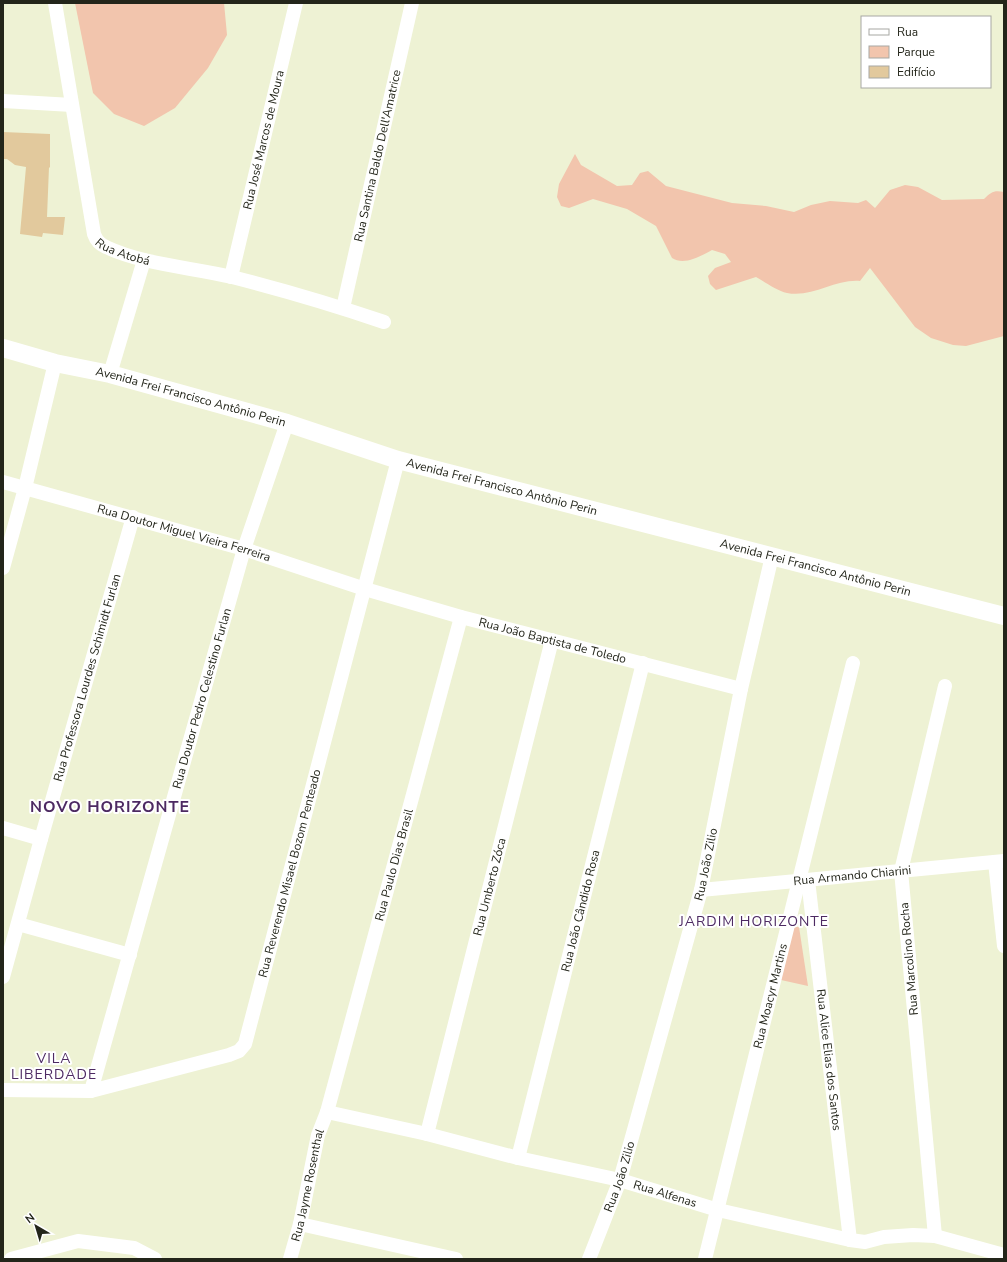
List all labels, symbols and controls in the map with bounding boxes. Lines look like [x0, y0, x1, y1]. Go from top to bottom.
legend [861, 16, 991, 88]
text: Rua [897, 24, 918, 40]
text: Parque [897, 44, 935, 60]
text: Edifício [897, 64, 936, 80]
street label: Rua Santina Baldo Dell'Amatrice [350, 68, 405, 243]
street label: Rua José Marcos de Moura [239, 69, 288, 211]
street label: Rua Atobá [92, 235, 151, 269]
street label: Avenida Frei Francisco Antônio Perin [94, 363, 288, 430]
street label: Avenida Frei Francisco Antônio Perin [404, 454, 599, 519]
street label: Rua Doutor Miguel Vieira Ferreira [95, 501, 273, 565]
street label: Avenida Frei Francisco Antônio Perin [718, 535, 913, 600]
street label: Rua Professora Lourdes Schimidt Furlan [50, 572, 124, 783]
street label: Rua Doutor Pedro Celestino Furlan [169, 606, 235, 791]
street label: Rua João Baptista de Toledo [477, 614, 628, 667]
street label: Rua Reverendo Misael Bozom Penteado [255, 767, 325, 979]
district label: NOVO HORIZONTE [30, 796, 190, 818]
street label: Rua Paulo Dias Brasil [371, 806, 417, 923]
street label: Rua João Zilio [690, 826, 721, 903]
street label: Rua Umberto Zóca [469, 836, 510, 938]
street label: Rua João Cândido Rosa [557, 848, 604, 974]
street label: Rua Armando Chiarini [793, 862, 912, 889]
street label: Rua Marcolino Rocha [896, 902, 922, 1016]
district label: JARDIM HORIZONTE [678, 912, 829, 931]
street label: Rua Moacyr Martins [750, 942, 791, 1050]
street label: Rua Alice Elias dos Santos [813, 988, 845, 1132]
district label: VILA LIBERDADE [11, 1049, 97, 1084]
street label: Rua Jayme Rosenthal [287, 1126, 328, 1243]
street label: Rua João Zilio [600, 1139, 639, 1214]
street label: Rua Alfenas [631, 1177, 699, 1211]
north arrow [16, 1206, 56, 1246]
text: N [22, 1210, 38, 1227]

